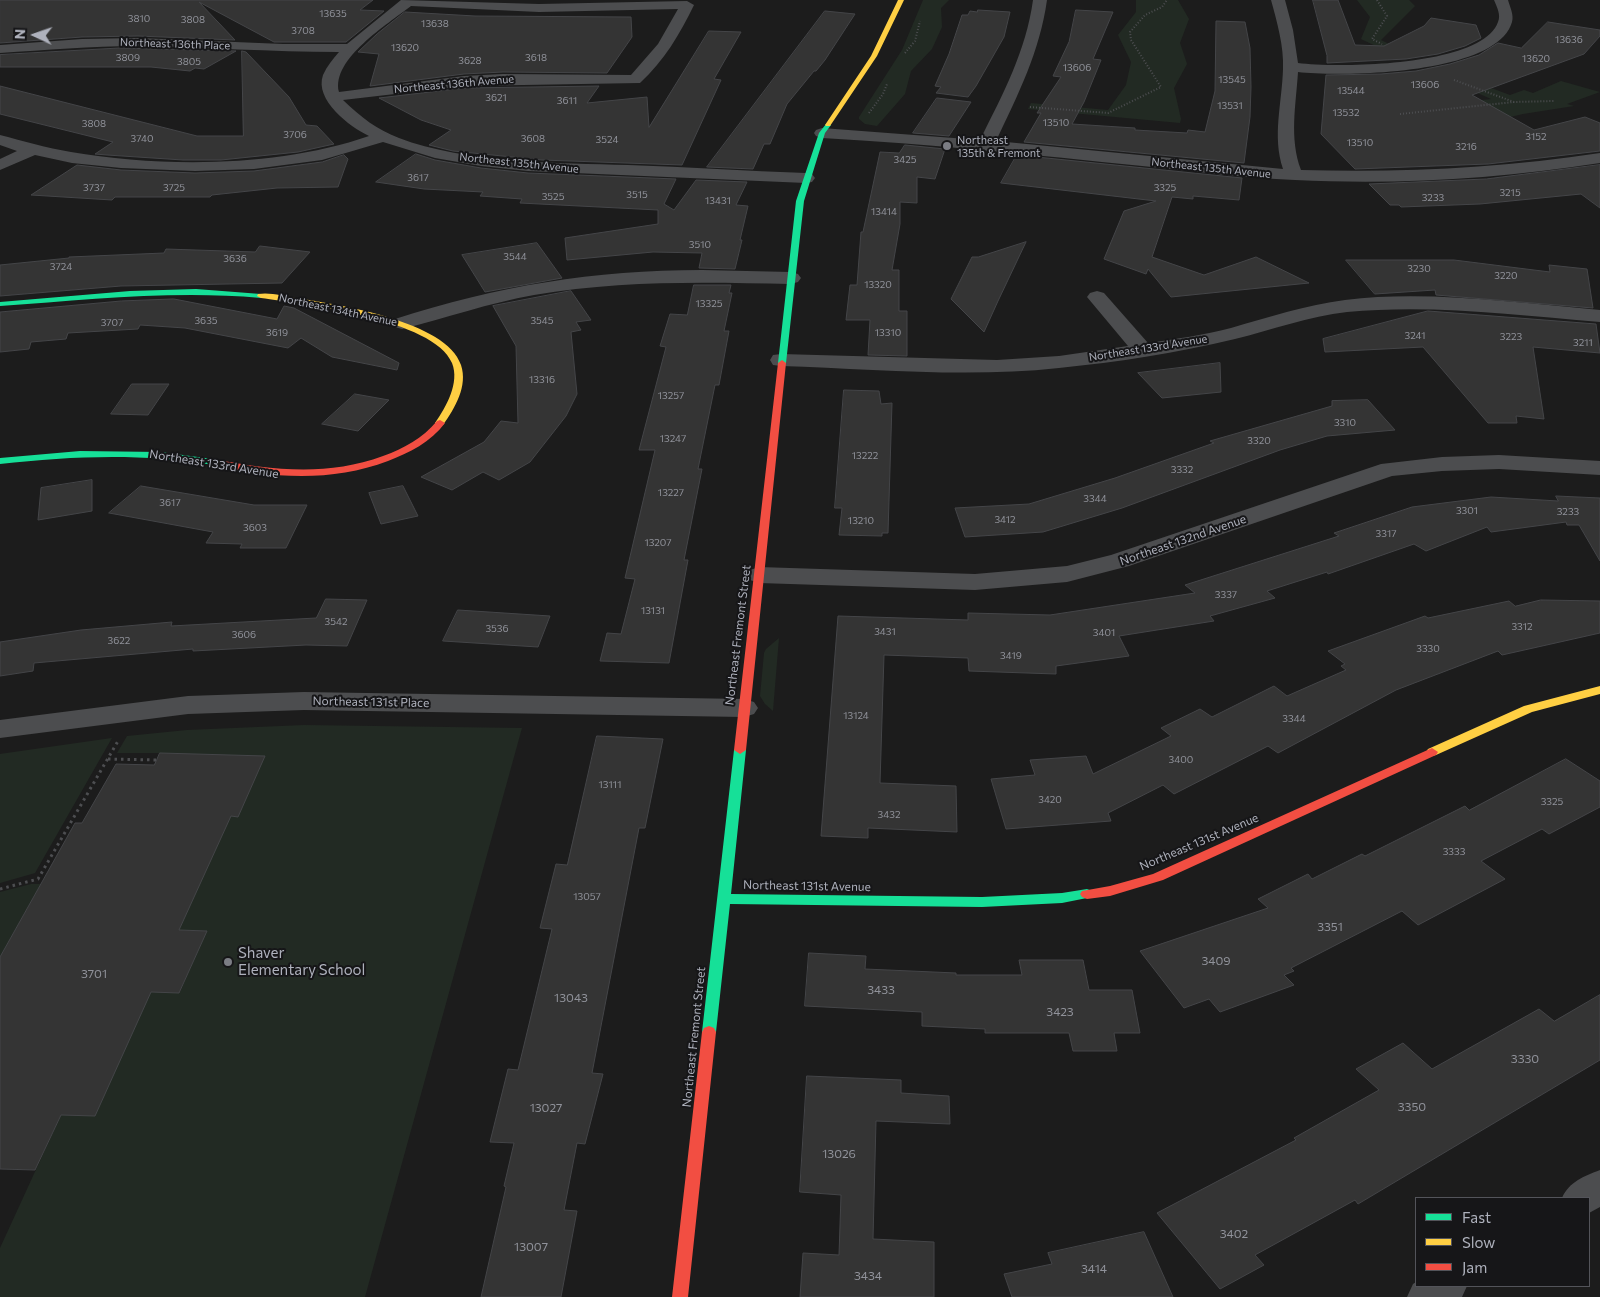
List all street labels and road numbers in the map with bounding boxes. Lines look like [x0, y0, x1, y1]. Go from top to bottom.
street label: Northeast 136th Place [120, 35, 230, 53]
street label: Northeast 136th Avenue [393, 72, 515, 96]
street label: Northeast 135th Avenue [459, 150, 579, 176]
street label: Northeast 135th Avenue [1151, 155, 1271, 181]
street label: Northeast 134th Avenue [278, 291, 398, 329]
street label: Northeast 133rd Avenue [1088, 332, 1208, 364]
street label: Northeast 133rd Avenue [148, 447, 280, 481]
street label: Northeast 132nd Avenue [1118, 512, 1248, 568]
street label: Northeast Fremont Street [722, 564, 754, 706]
street label: Northeast 131st Place [312, 694, 430, 710]
street label: Northeast 131st Avenue [1137, 810, 1261, 874]
street label: Northeast 131st Avenue [743, 878, 871, 894]
street label: Northeast Fremont Street [679, 966, 709, 1108]

